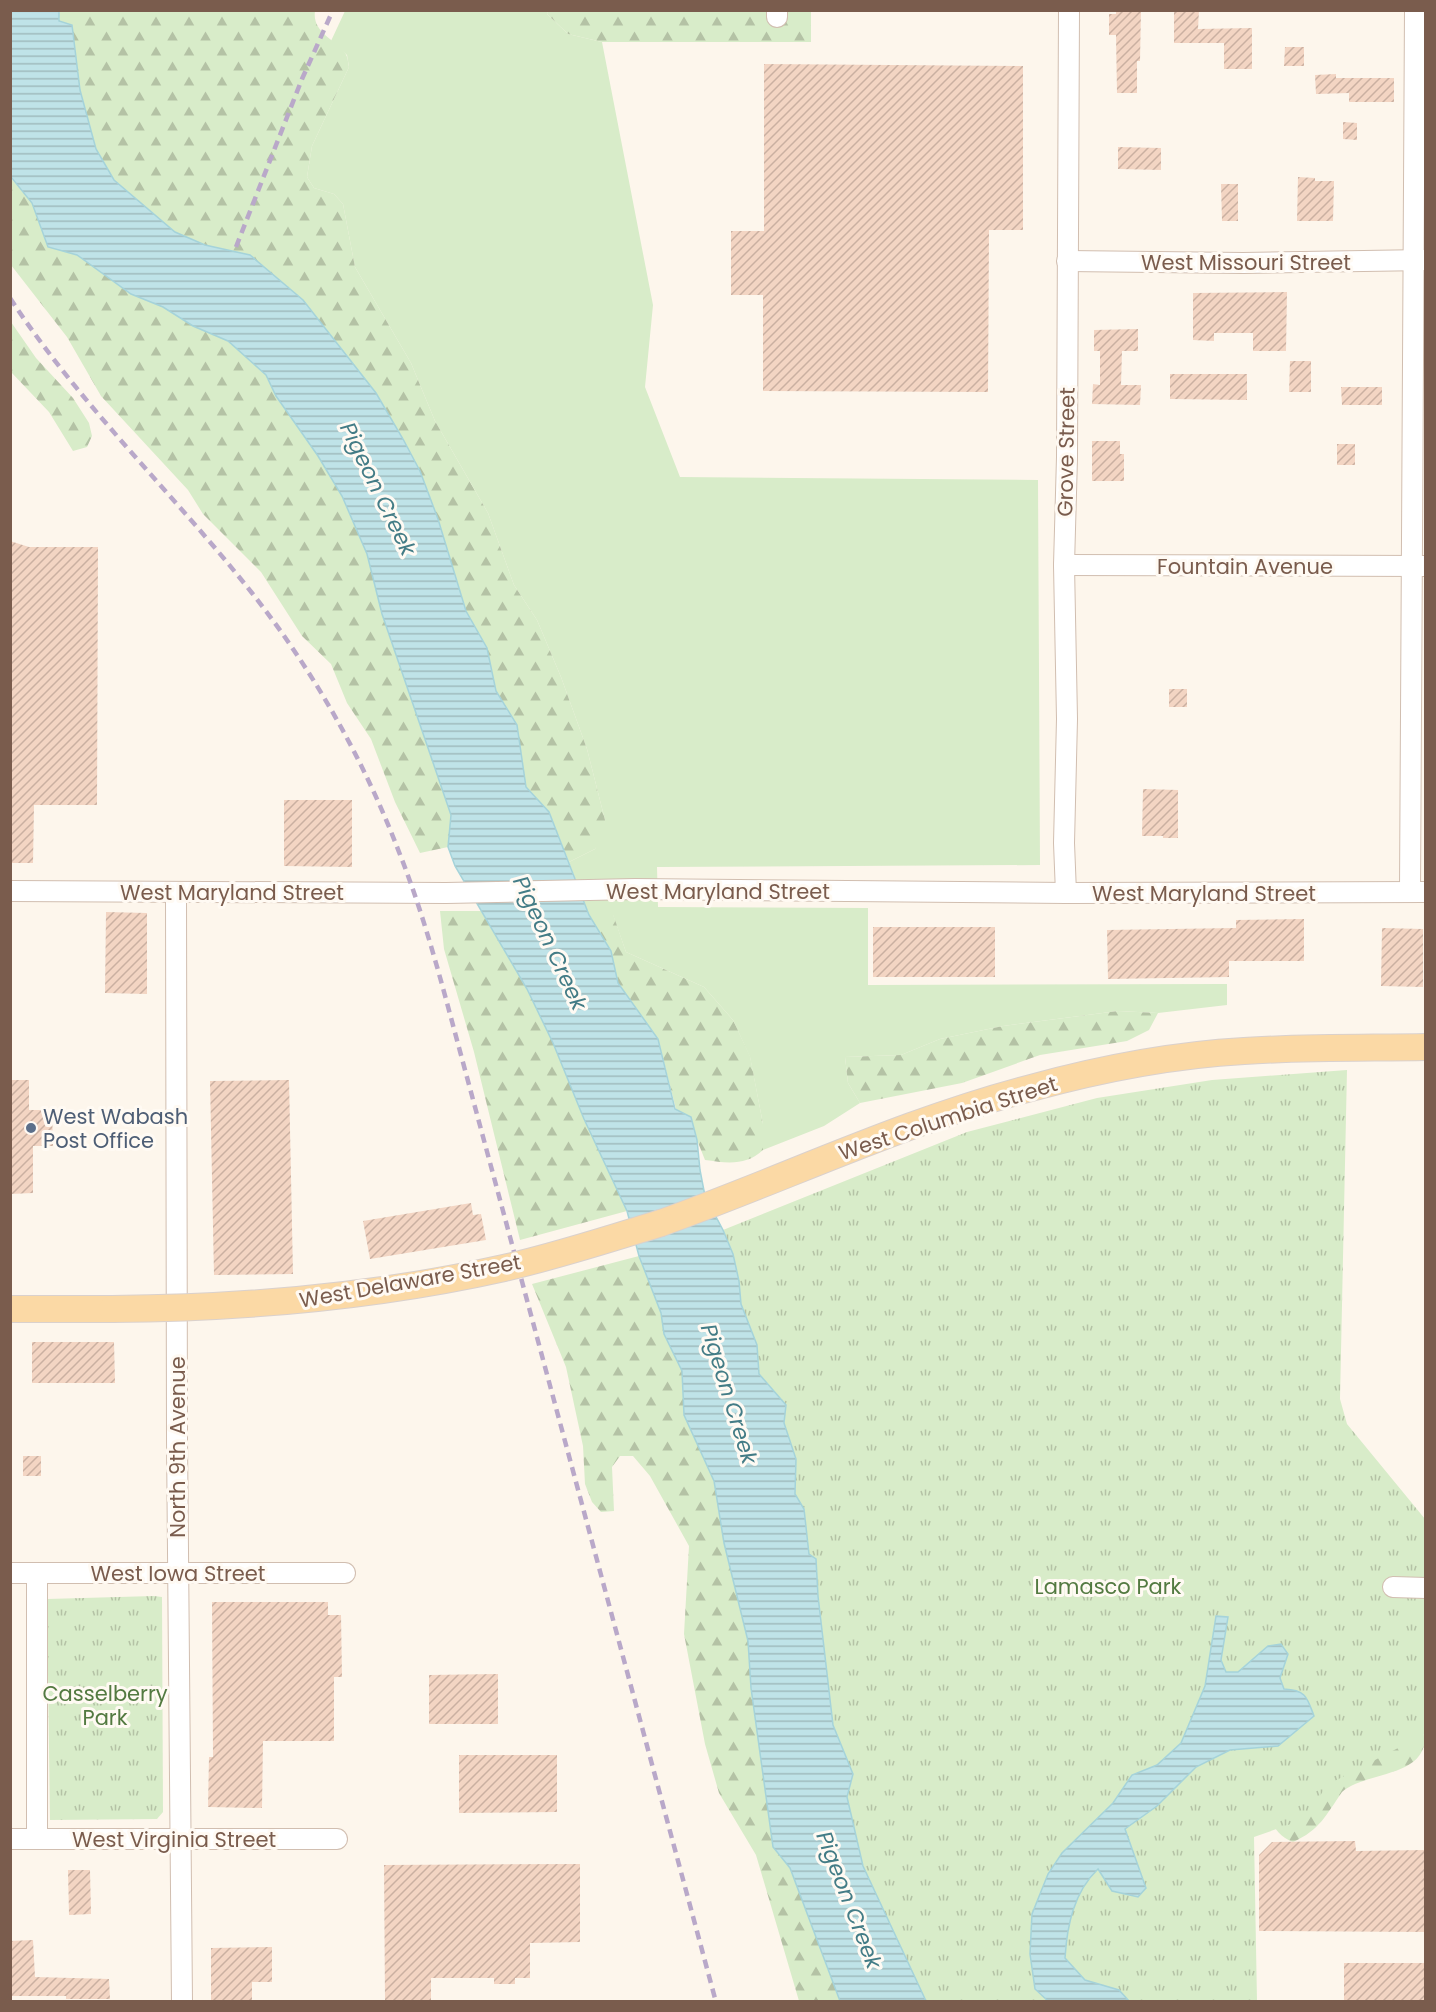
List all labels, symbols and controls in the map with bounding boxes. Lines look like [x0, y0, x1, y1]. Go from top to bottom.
street label: West Missouri Street [1141, 248, 1351, 277]
street label: Grove Street [1050, 387, 1082, 517]
water label: Pigeon Creek [332, 417, 424, 563]
street label: Fountain Avenue [1157, 552, 1333, 581]
water label: Pigeon Creek [505, 871, 595, 1017]
street label: West Maryland Street [606, 877, 830, 906]
street label: West Maryland Street [120, 878, 344, 907]
street label: West Maryland Street [1092, 879, 1316, 908]
street label: West Columbia Street [835, 1069, 1061, 1167]
place label: West Wabash Post Office [43, 1102, 188, 1155]
marker: West Wabash Post Office [24, 1121, 38, 1135]
street label: West Delaware Street [297, 1247, 523, 1315]
water label: Pigeon Creek [693, 1320, 766, 1470]
street label: North 9th Avenue [163, 1356, 192, 1538]
street label: West Iowa Street [91, 1559, 265, 1588]
park label: Lamasco Park [1035, 1572, 1182, 1601]
park label: Casselberry Park [42, 1679, 168, 1732]
street label: West Virginia Street [72, 1825, 276, 1854]
water label: Pigeon Creek [809, 1827, 890, 1975]

